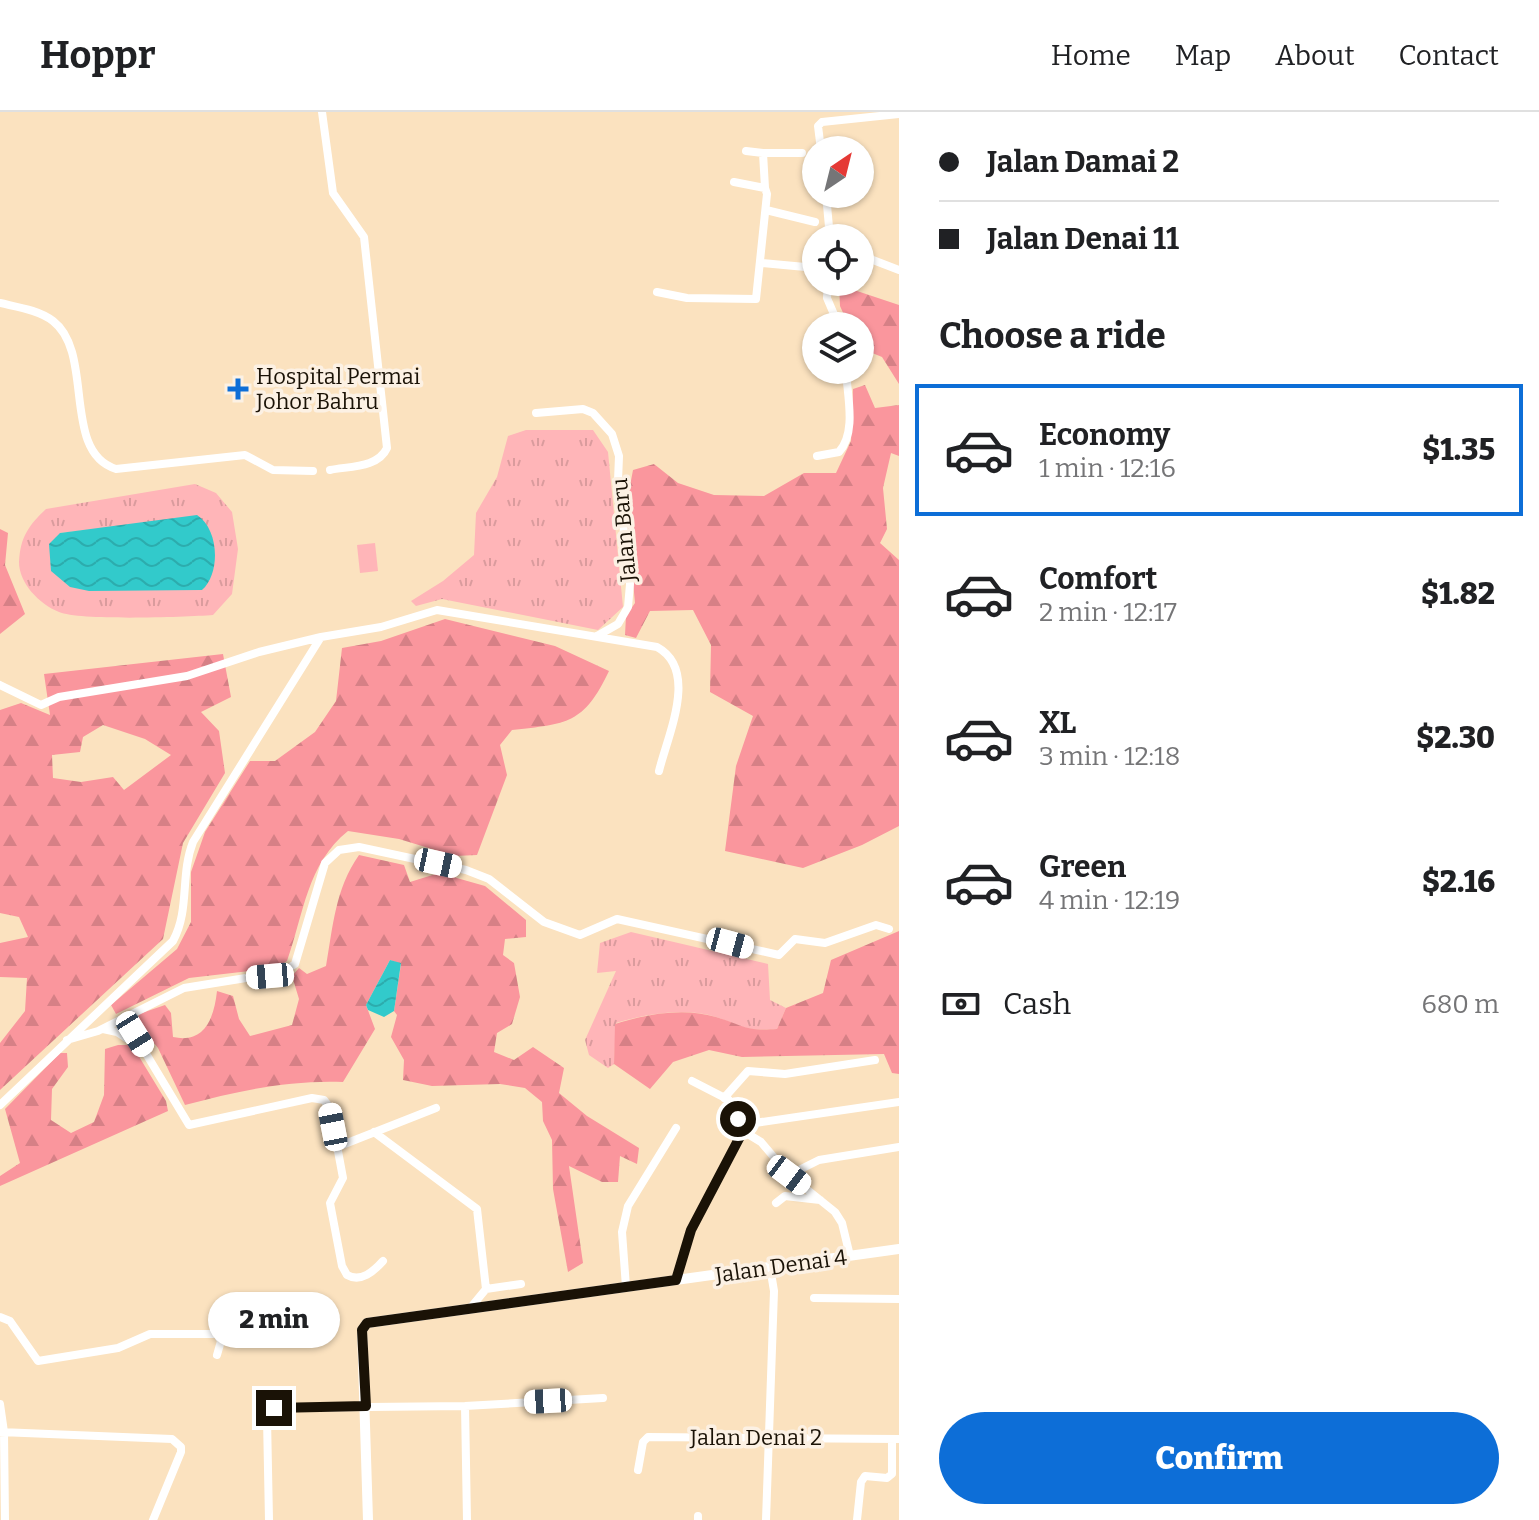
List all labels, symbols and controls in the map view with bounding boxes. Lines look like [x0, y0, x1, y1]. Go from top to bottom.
text: Hoppr [40, 32, 156, 78]
text: Home [1051, 39, 1131, 72]
text: Map [1175, 39, 1231, 72]
text: About [1275, 39, 1355, 72]
text: Contact [1399, 39, 1499, 72]
north arrow [802, 136, 874, 208]
map controls [802, 136, 874, 384]
text: Jalan Damai 2 [987, 144, 1179, 180]
text: Jalan Denai 11 [987, 221, 1179, 257]
button: locate [802, 224, 874, 296]
button: layers [802, 312, 874, 384]
text: Choose a ride [939, 314, 1166, 358]
place label: Hospital Permai Johor Bahru [255, 363, 421, 415]
marker: Hospital Permai Johor Bahru [227, 378, 249, 400]
icon: car [943, 414, 1015, 486]
text: Economy [1039, 417, 1170, 453]
text: $1.35 [1422, 432, 1495, 468]
text: 1 min · 12:16 [1039, 453, 1176, 484]
street label: Jalan Baru [606, 477, 642, 584]
icon: car [943, 558, 1015, 630]
text: Comfort [1039, 561, 1157, 597]
text: $1.82 [1421, 576, 1495, 612]
text: 2 min · 12:17 [1039, 597, 1177, 628]
icon: car [943, 702, 1015, 774]
text: XL [1039, 705, 1076, 741]
text: $2.30 [1416, 720, 1495, 756]
text: 3 min · 12:18 [1039, 741, 1180, 772]
car [412, 846, 464, 880]
icon: car [943, 846, 1015, 918]
text: Green [1039, 849, 1126, 885]
text: $2.16 [1422, 864, 1495, 900]
text: 4 min · 12:19 [1039, 885, 1180, 916]
car [704, 925, 756, 961]
car [245, 962, 295, 990]
icon: cash [939, 982, 983, 1026]
text: Cash [1003, 986, 1071, 1022]
text: 680 m [1421, 989, 1499, 1020]
car [112, 1007, 158, 1061]
car [317, 1101, 349, 1153]
route start [720, 1101, 756, 1137]
car [763, 1151, 815, 1199]
street label: Jalan Denai 4 [712, 1243, 849, 1289]
callout: 2 min [208, 1292, 340, 1348]
text: 2 min [239, 1304, 309, 1335]
car [523, 1388, 573, 1414]
route end [256, 1390, 292, 1426]
button: Confirm [939, 1412, 1499, 1504]
street label: Jalan Denai 2 [689, 1424, 822, 1451]

